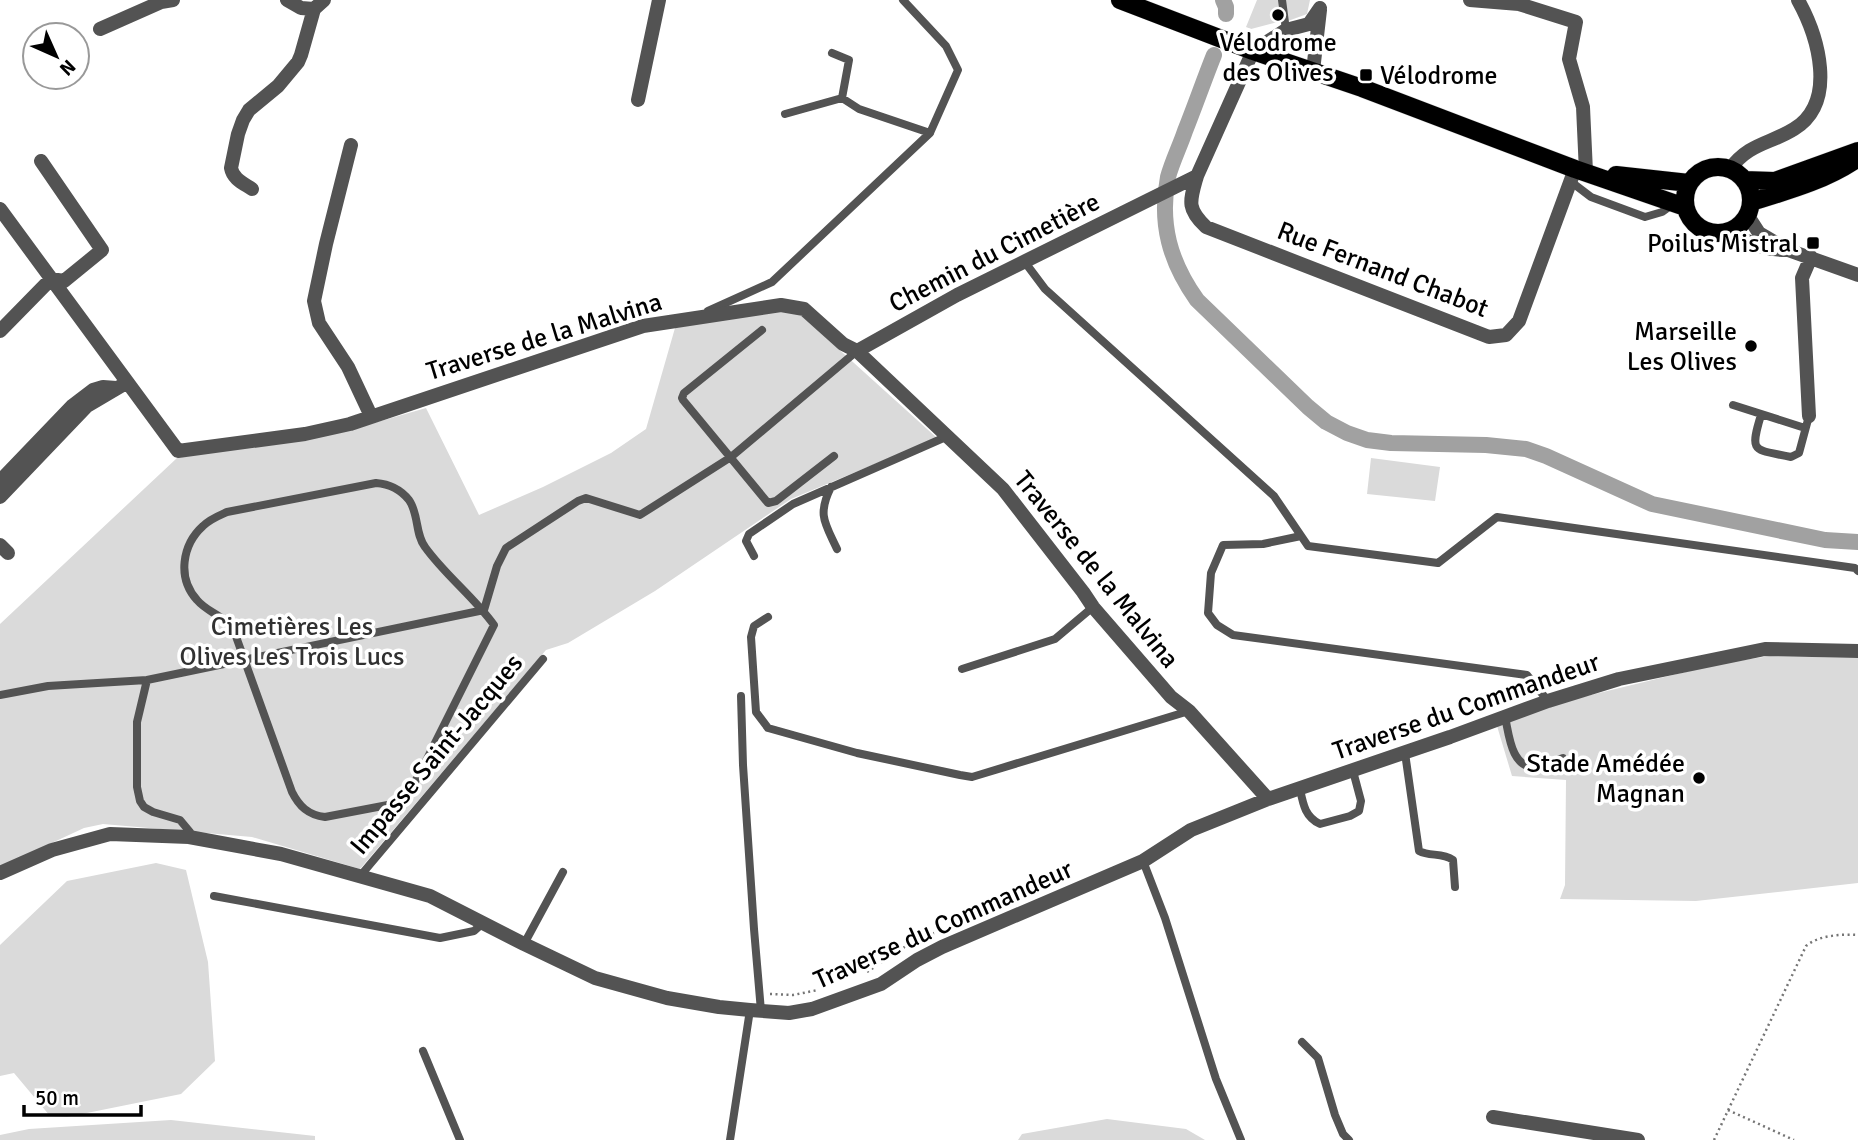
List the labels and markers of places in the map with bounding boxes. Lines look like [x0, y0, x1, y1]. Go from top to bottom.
marker: Vélodrome des Olives [1270, 7, 1286, 23]
place label: Vélodrome des Olives [1219, 27, 1337, 89]
place label: Vélodrome [1380, 60, 1498, 92]
marker: Vélodrome [1358, 67, 1374, 83]
place label: Poilus Mistral [1647, 228, 1799, 260]
marker: Poilus Mistral [1805, 235, 1821, 251]
place label: Marseille Les Olives [1627, 316, 1737, 378]
marker: Marseille Les Olives [1743, 338, 1759, 354]
place label: Stade Amédée Magnan [1526, 748, 1685, 810]
marker: Stade Amédée Magnan [1691, 770, 1707, 786]

